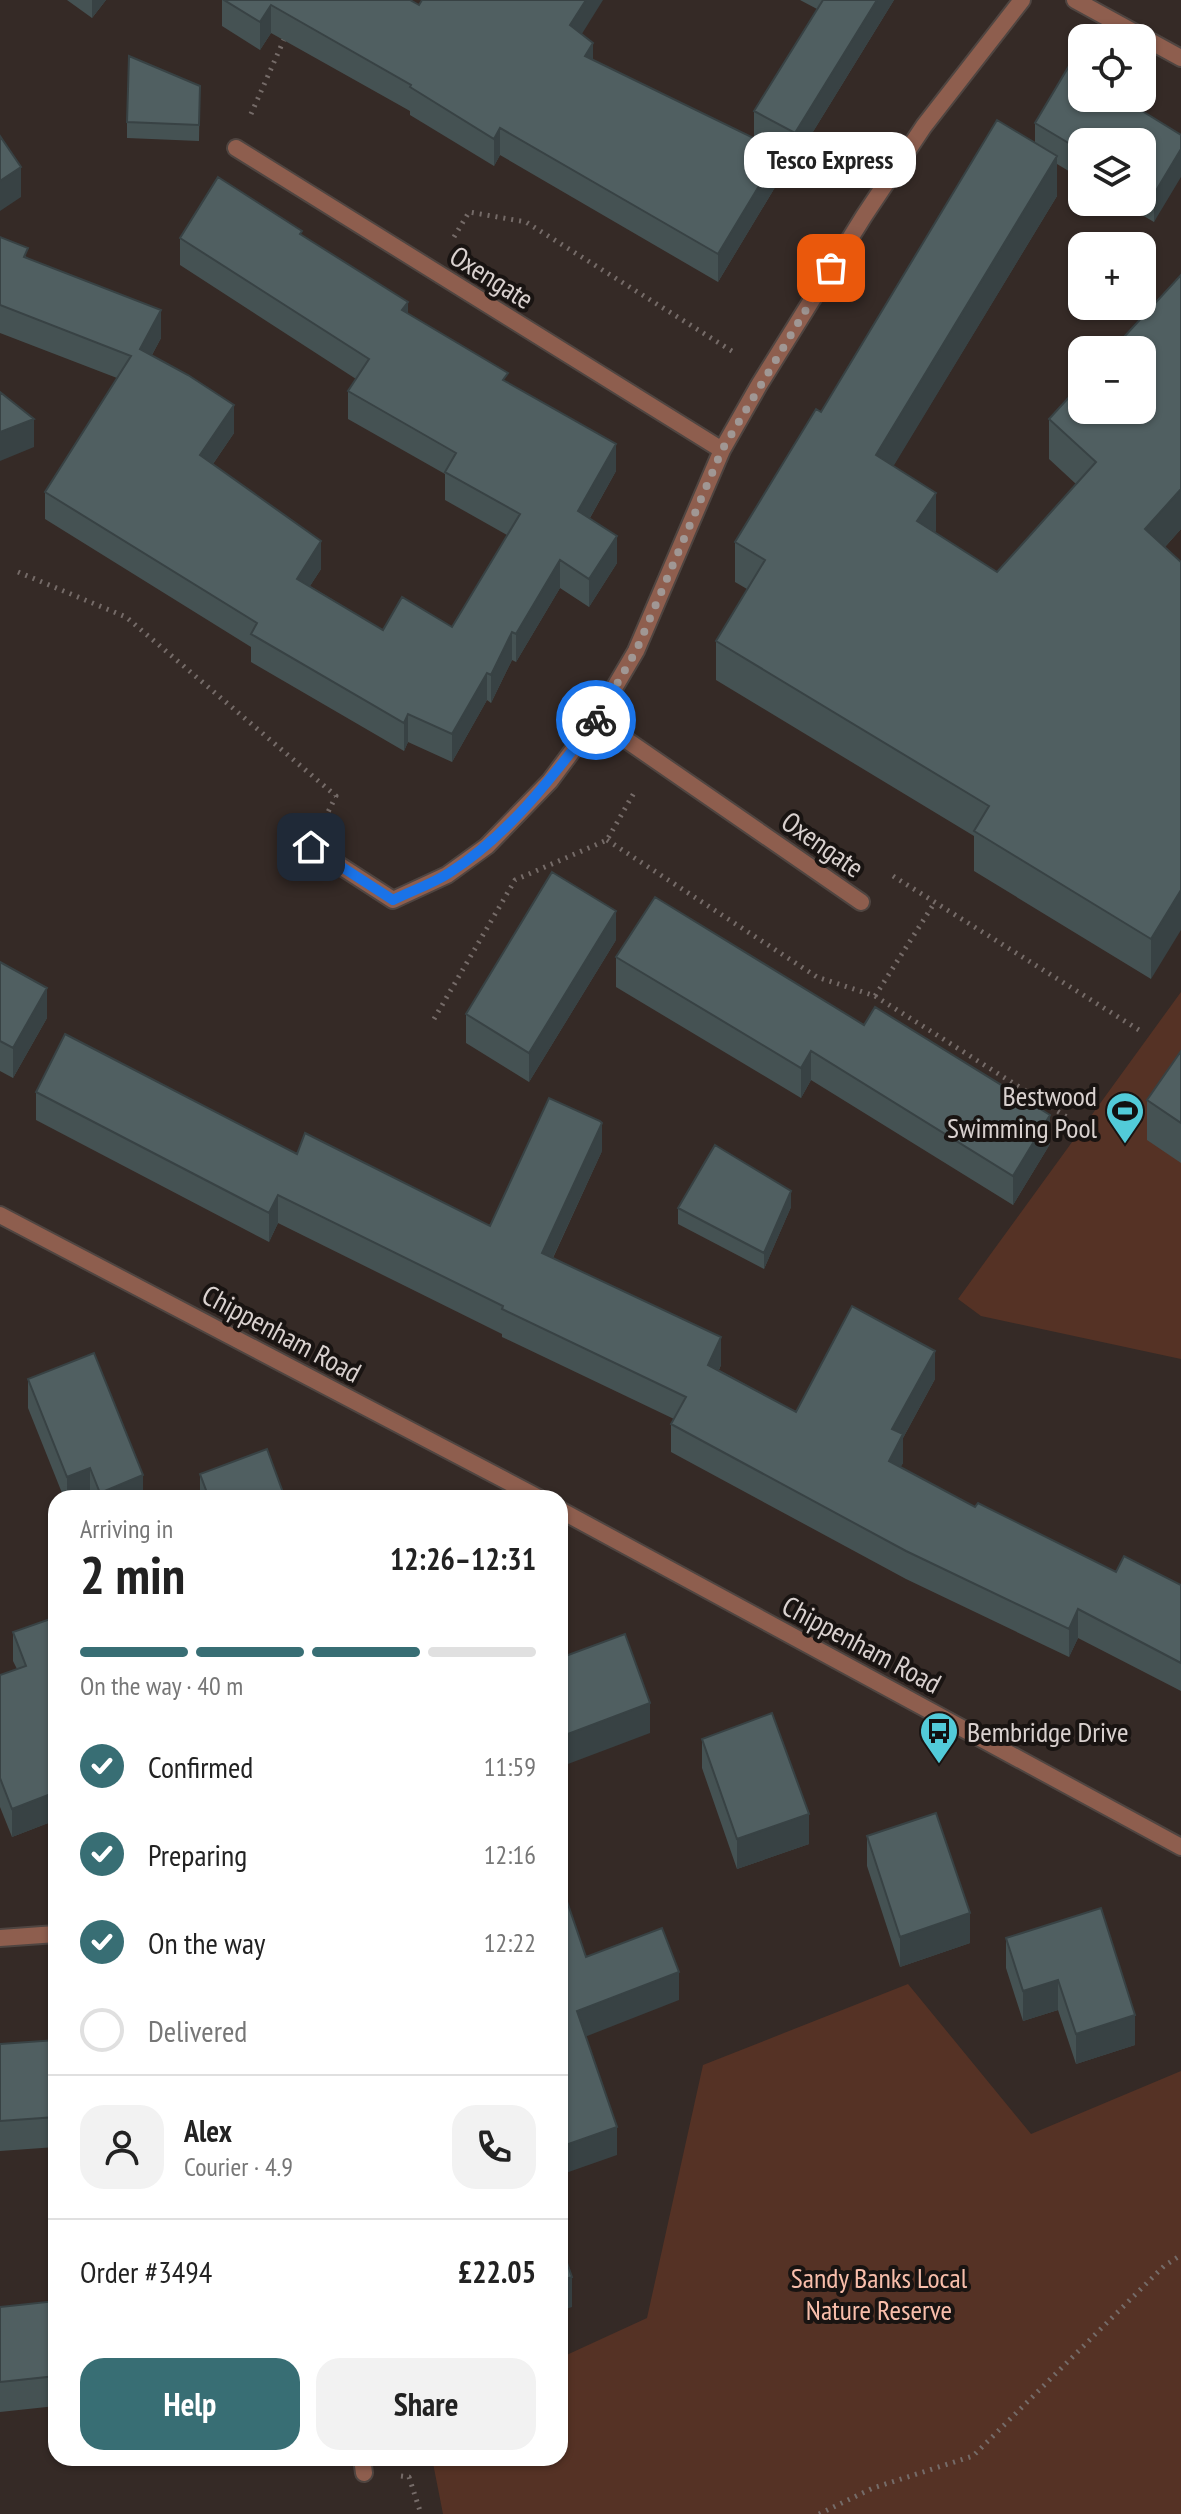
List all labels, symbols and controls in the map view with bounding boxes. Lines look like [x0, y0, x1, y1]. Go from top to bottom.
map controls [1068, 24, 1156, 424]
button: locate [1068, 24, 1156, 112]
button: layers [1068, 128, 1156, 216]
callout: Tesco Express [745, 132, 917, 188]
text: Tesco Express [767, 143, 893, 176]
button: + [1068, 232, 1156, 320]
pin [797, 234, 865, 302]
street label: Oxengate [443, 237, 541, 317]
icon: bag [809, 246, 853, 290]
button: − [1068, 336, 1156, 424]
courier [556, 680, 636, 760]
icon: bike [574, 698, 618, 742]
street label: Oxengate [775, 802, 871, 886]
pin [277, 813, 345, 881]
icon: home [289, 825, 333, 869]
place label: Bestwood Swimming Pool [947, 1077, 1097, 1146]
sports icon: Bestwood Swimming Pool [1104, 1090, 1146, 1145]
street label: Chippenham Road [196, 1276, 368, 1390]
text: Arriving in [80, 1512, 173, 1545]
text: 12:26–12:31 [390, 1539, 536, 1578]
text: 2 min [80, 1541, 185, 1608]
street label: Chippenham Road [776, 1587, 948, 1701]
text: On the way · 40 m [80, 1669, 243, 1702]
bus stop icon: Bembridge Drive [918, 1710, 960, 1765]
place label: Bembridge Drive [967, 1713, 1128, 1750]
icon: check [80, 1744, 124, 1788]
text: Confirmed [148, 1747, 253, 1786]
text: 11:59 [484, 1750, 536, 1783]
icon: check [80, 1832, 124, 1876]
text: Preparing [148, 1835, 247, 1874]
text: 12:16 [484, 1838, 536, 1871]
icon: check [80, 1920, 124, 1964]
text: On the way [148, 1923, 265, 1962]
text: 12:22 [484, 1926, 536, 1959]
text: Delivered [148, 2011, 247, 2050]
button: person [80, 2105, 164, 2189]
button: phone [452, 2105, 536, 2189]
text: Alex [184, 2111, 232, 2150]
text: Courier · 4.9 [184, 2150, 293, 2183]
text: Order #3494 [80, 2252, 212, 2291]
text: £22.05 [458, 2252, 536, 2291]
park label: Sandy Banks Local Nature Reserve [791, 2259, 968, 2328]
button: Help [80, 2358, 300, 2450]
button: Share [316, 2358, 536, 2450]

